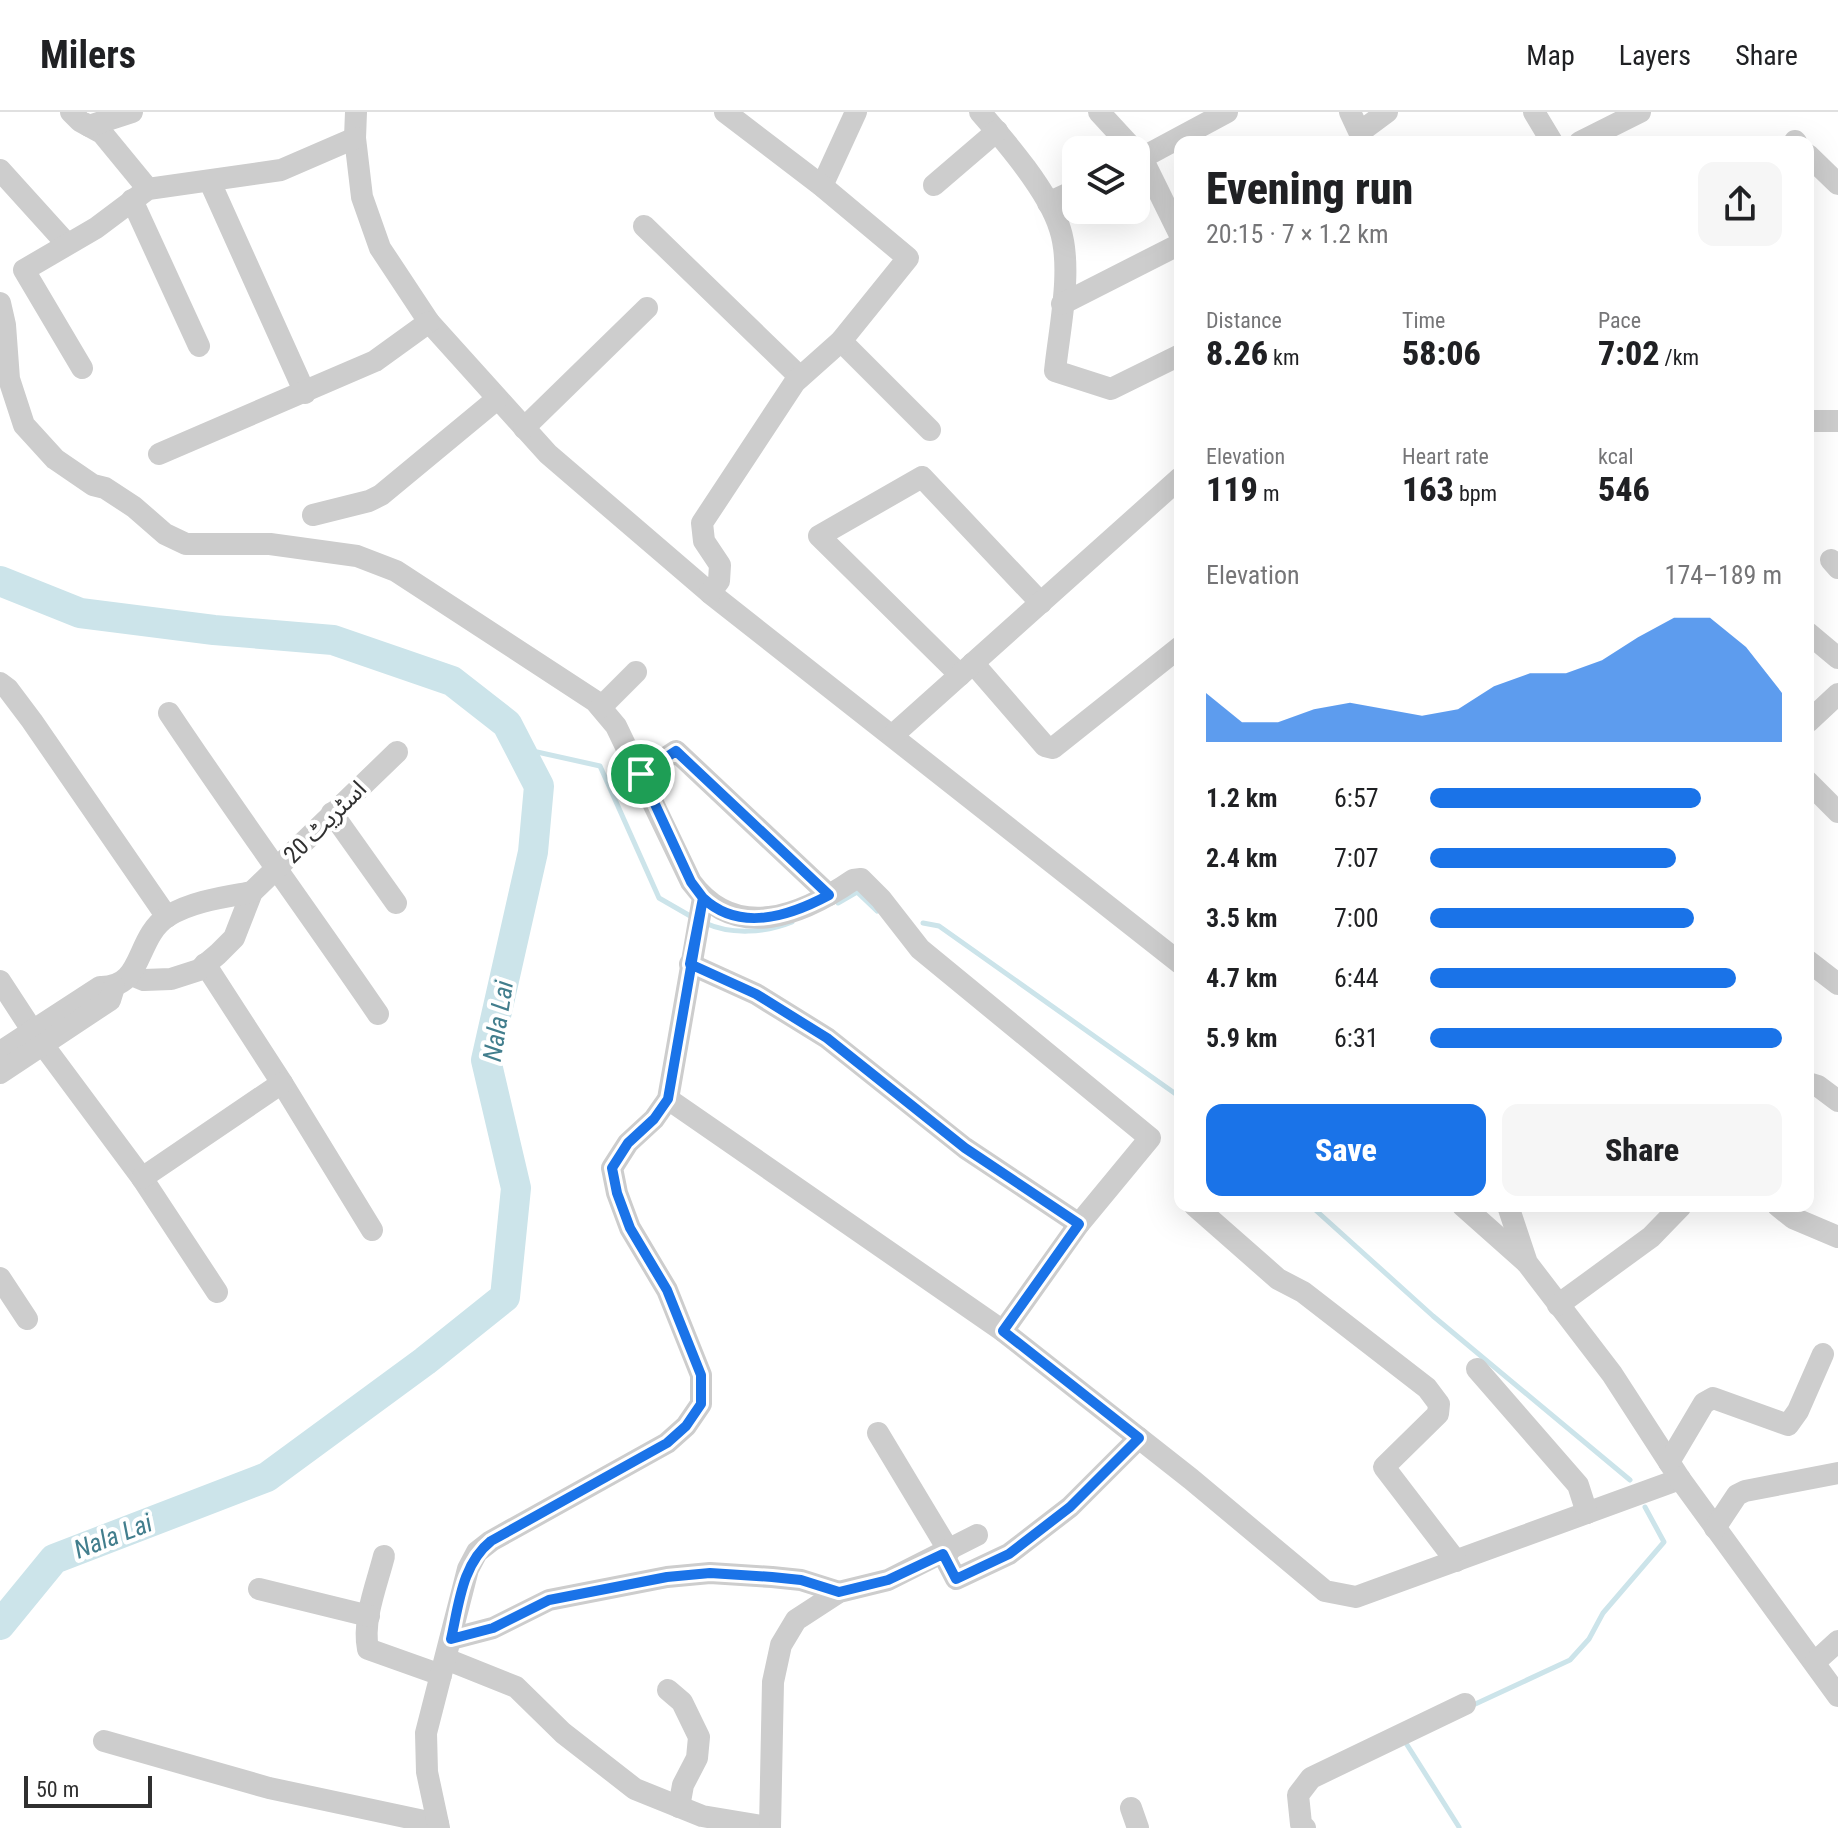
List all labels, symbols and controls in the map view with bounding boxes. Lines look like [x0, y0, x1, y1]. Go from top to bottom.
text: Milers [40, 33, 136, 77]
text: Map [1526, 39, 1575, 72]
text: Layers [1619, 39, 1691, 72]
text: Share [1735, 39, 1798, 72]
map controls [1062, 136, 1150, 224]
button: layers [1062, 136, 1150, 224]
button: share [1698, 162, 1782, 246]
text: Evening run [1206, 163, 1413, 215]
text: 20:15 · 7 × 1.2 km [1206, 219, 1388, 249]
text: Distance [1206, 308, 1282, 333]
text: Time [1402, 308, 1445, 333]
text: Pace [1598, 308, 1641, 333]
text: 8.26 [1206, 333, 1268, 373]
text: 58:06 [1402, 333, 1481, 373]
text: 7:02 [1598, 333, 1659, 373]
text: km [1268, 345, 1299, 370]
text: /km [1659, 345, 1699, 370]
text: Elevation [1206, 444, 1285, 469]
text: Heart rate [1402, 444, 1489, 469]
text: kcal [1598, 444, 1633, 469]
text: 119 [1206, 469, 1258, 509]
text: 163 [1402, 469, 1454, 509]
text: 546 [1598, 469, 1650, 509]
text: m [1258, 481, 1279, 506]
text: bpm [1454, 481, 1497, 506]
text: Elevation [1206, 560, 1300, 590]
text: 174–189 m [1665, 560, 1782, 590]
pin [607, 740, 675, 808]
icon: arrive [619, 752, 663, 796]
street label: اسٹریٹ 20 [278, 775, 372, 869]
text: 1.2 km [1206, 783, 1278, 813]
text: 6:57 [1334, 783, 1379, 813]
text: 2.4 km [1206, 843, 1278, 873]
text: 7:07 [1334, 843, 1379, 873]
text: 3.5 km [1206, 903, 1278, 933]
text: 7:00 [1334, 903, 1379, 933]
text: 4.7 km [1206, 963, 1278, 993]
text: 6:44 [1334, 963, 1379, 993]
water label: Nala Lai [477, 978, 519, 1064]
text: 5.9 km [1206, 1023, 1278, 1053]
text: 6:31 [1334, 1023, 1379, 1053]
button: Save [1206, 1104, 1486, 1196]
button: Share [1502, 1104, 1782, 1196]
water label: Nala Lai [70, 1507, 157, 1565]
scale bar [24, 1772, 152, 1808]
text: 50 m [36, 1777, 79, 1802]

